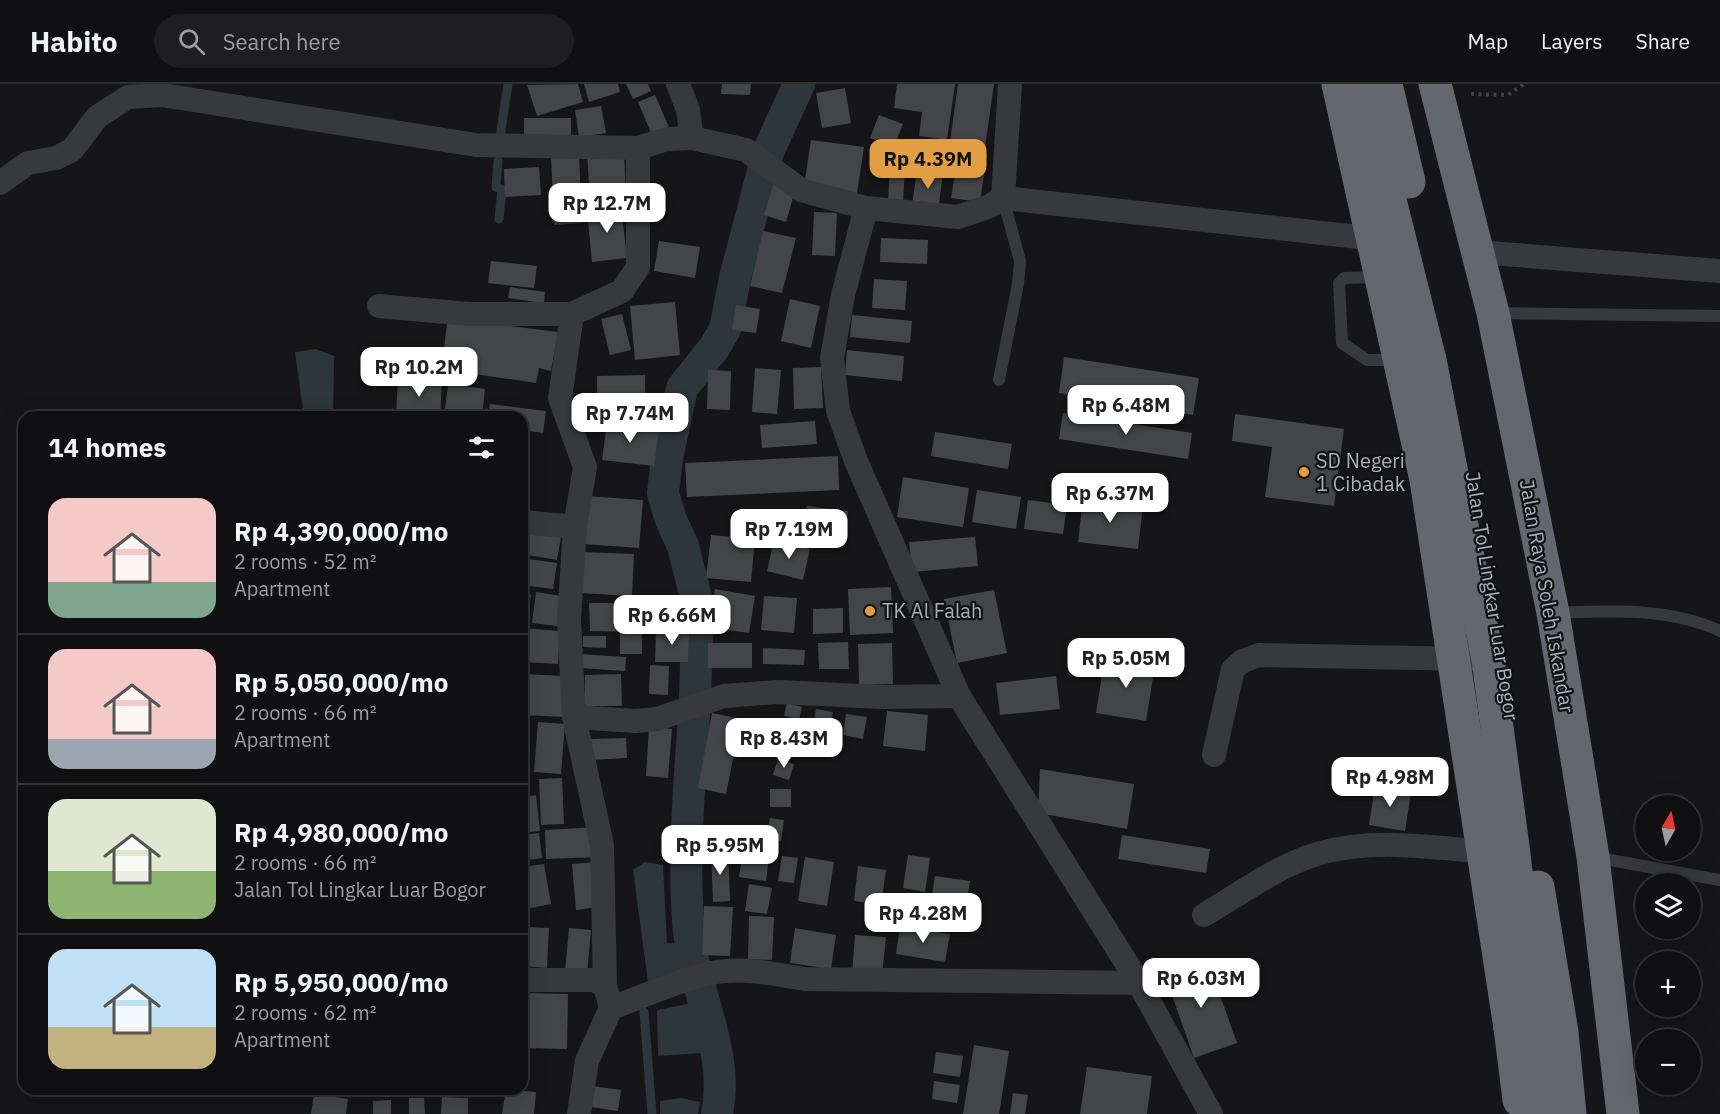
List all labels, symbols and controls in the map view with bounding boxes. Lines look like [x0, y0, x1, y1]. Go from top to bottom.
search box [154, 14, 574, 68]
text: Habito [30, 23, 118, 60]
icon: search [175, 25, 208, 58]
text: Search here [223, 27, 341, 56]
text: Map [1468, 27, 1508, 55]
text: Layers [1541, 27, 1603, 55]
text: Share [1636, 27, 1690, 55]
pin: Rp 4.39M [866, 139, 990, 190]
text: Rp 4.39M [884, 145, 972, 172]
pin: Rp 12.7M [545, 183, 669, 234]
text: Rp 12.7M [563, 189, 651, 216]
pin: Rp 10.2M [357, 347, 481, 398]
text: Rp 10.2M [375, 353, 463, 380]
pin: Rp 6.48M [1064, 385, 1188, 436]
text: Rp 6.48M [1082, 391, 1170, 418]
pin: Rp 7.74M [568, 393, 692, 444]
text: Rp 7.74M [586, 399, 674, 426]
text: 14 homes [48, 430, 166, 464]
icon: filters [465, 431, 498, 464]
place label: SD Negeri 1 Cibadak [1316, 447, 1406, 497]
marker: SD Negeri 1 Cibadak [1297, 465, 1311, 479]
street label: Jalan Tol Lingkar Luar Bogor [1459, 469, 1526, 722]
pin: Rp 6.37M [1048, 473, 1172, 524]
street label: Jalan Raya Soleh Iskandar [1514, 477, 1581, 715]
text: Rp 6.37M [1066, 479, 1154, 506]
pin: Rp 7.19M [727, 509, 851, 560]
text: Rp 4,390,000/mo [234, 514, 448, 548]
text: Rp 7.19M [745, 515, 833, 542]
icon: home [96, 522, 168, 594]
text: 2 rooms · 52 m² [234, 548, 377, 575]
text: Apartment [234, 575, 330, 602]
pin: Rp 6.66M [610, 595, 734, 646]
place label: TK Al Falah [882, 597, 982, 624]
text: Rp 6.66M [628, 601, 716, 628]
marker: TK Al Falah [863, 604, 877, 618]
pin: Rp 5.05M [1064, 638, 1188, 689]
text: Rp 5.05M [1082, 644, 1170, 671]
text: Rp 5,050,000/mo [234, 665, 448, 699]
icon: home [96, 673, 168, 745]
text: 2 rooms · 66 m² [234, 699, 377, 726]
pin: Rp 8.43M [722, 718, 846, 769]
text: Rp 8.43M [740, 724, 828, 751]
text: Apartment [234, 726, 330, 753]
pin: Rp 4.98M [1328, 757, 1452, 808]
text: Rp 4.98M [1346, 763, 1434, 790]
north arrow [1635, 795, 1701, 861]
map controls [1635, 795, 1701, 1095]
text: Rp 4,980,000/mo [234, 815, 448, 849]
icon: home [96, 823, 168, 895]
pin: Rp 5.95M [658, 825, 782, 876]
text: Rp 5.95M [676, 831, 764, 858]
text: 2 rooms · 66 m² [234, 849, 377, 876]
button: layers [1635, 873, 1701, 939]
text: Jalan Tol Lingkar Luar Bogor [234, 876, 486, 903]
pin: Rp 4.28M [861, 893, 985, 944]
text: Rp 4.28M [879, 899, 967, 926]
button: + [1635, 951, 1701, 1017]
pin: Rp 6.03M [1139, 958, 1263, 1009]
text: Rp 6.03M [1157, 964, 1245, 991]
text: Rp 5,950,000/mo [234, 965, 448, 999]
icon: home [96, 973, 168, 1045]
text: 2 rooms · 62 m² [234, 999, 377, 1026]
text: Apartment [234, 1026, 330, 1053]
button: − [1635, 1029, 1701, 1095]

